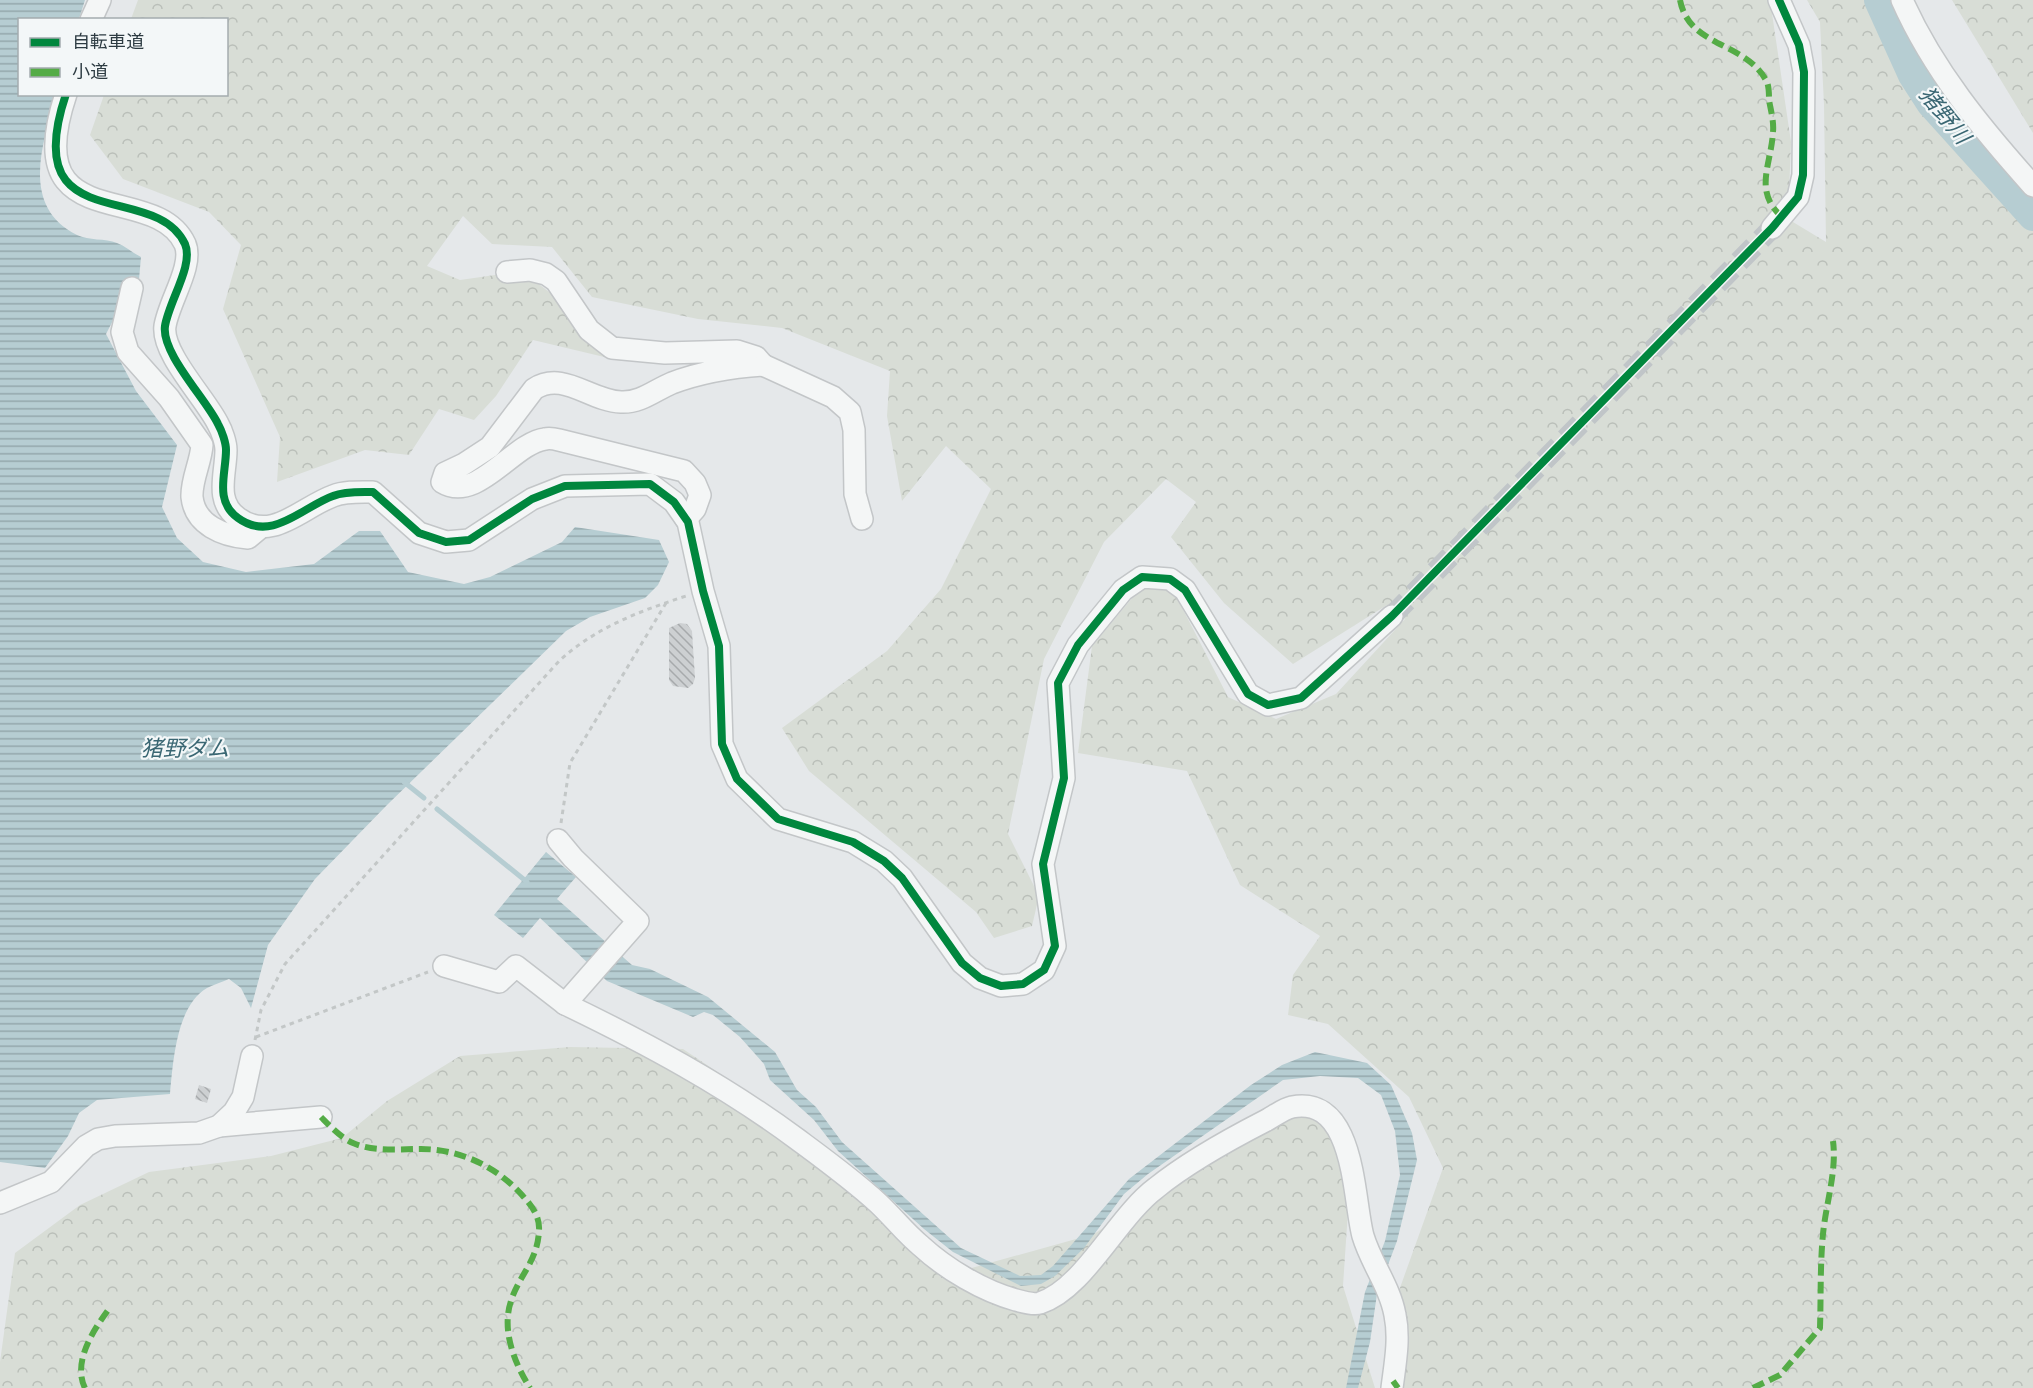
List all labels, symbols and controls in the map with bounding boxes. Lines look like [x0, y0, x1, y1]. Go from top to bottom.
legend [18, 18, 228, 96]
text: 自転車道 [72, 31, 144, 51]
text: 小道 [72, 61, 108, 81]
water label: 猪野川 [1915, 81, 1977, 150]
water label: 猪野ダム [141, 735, 229, 760]

